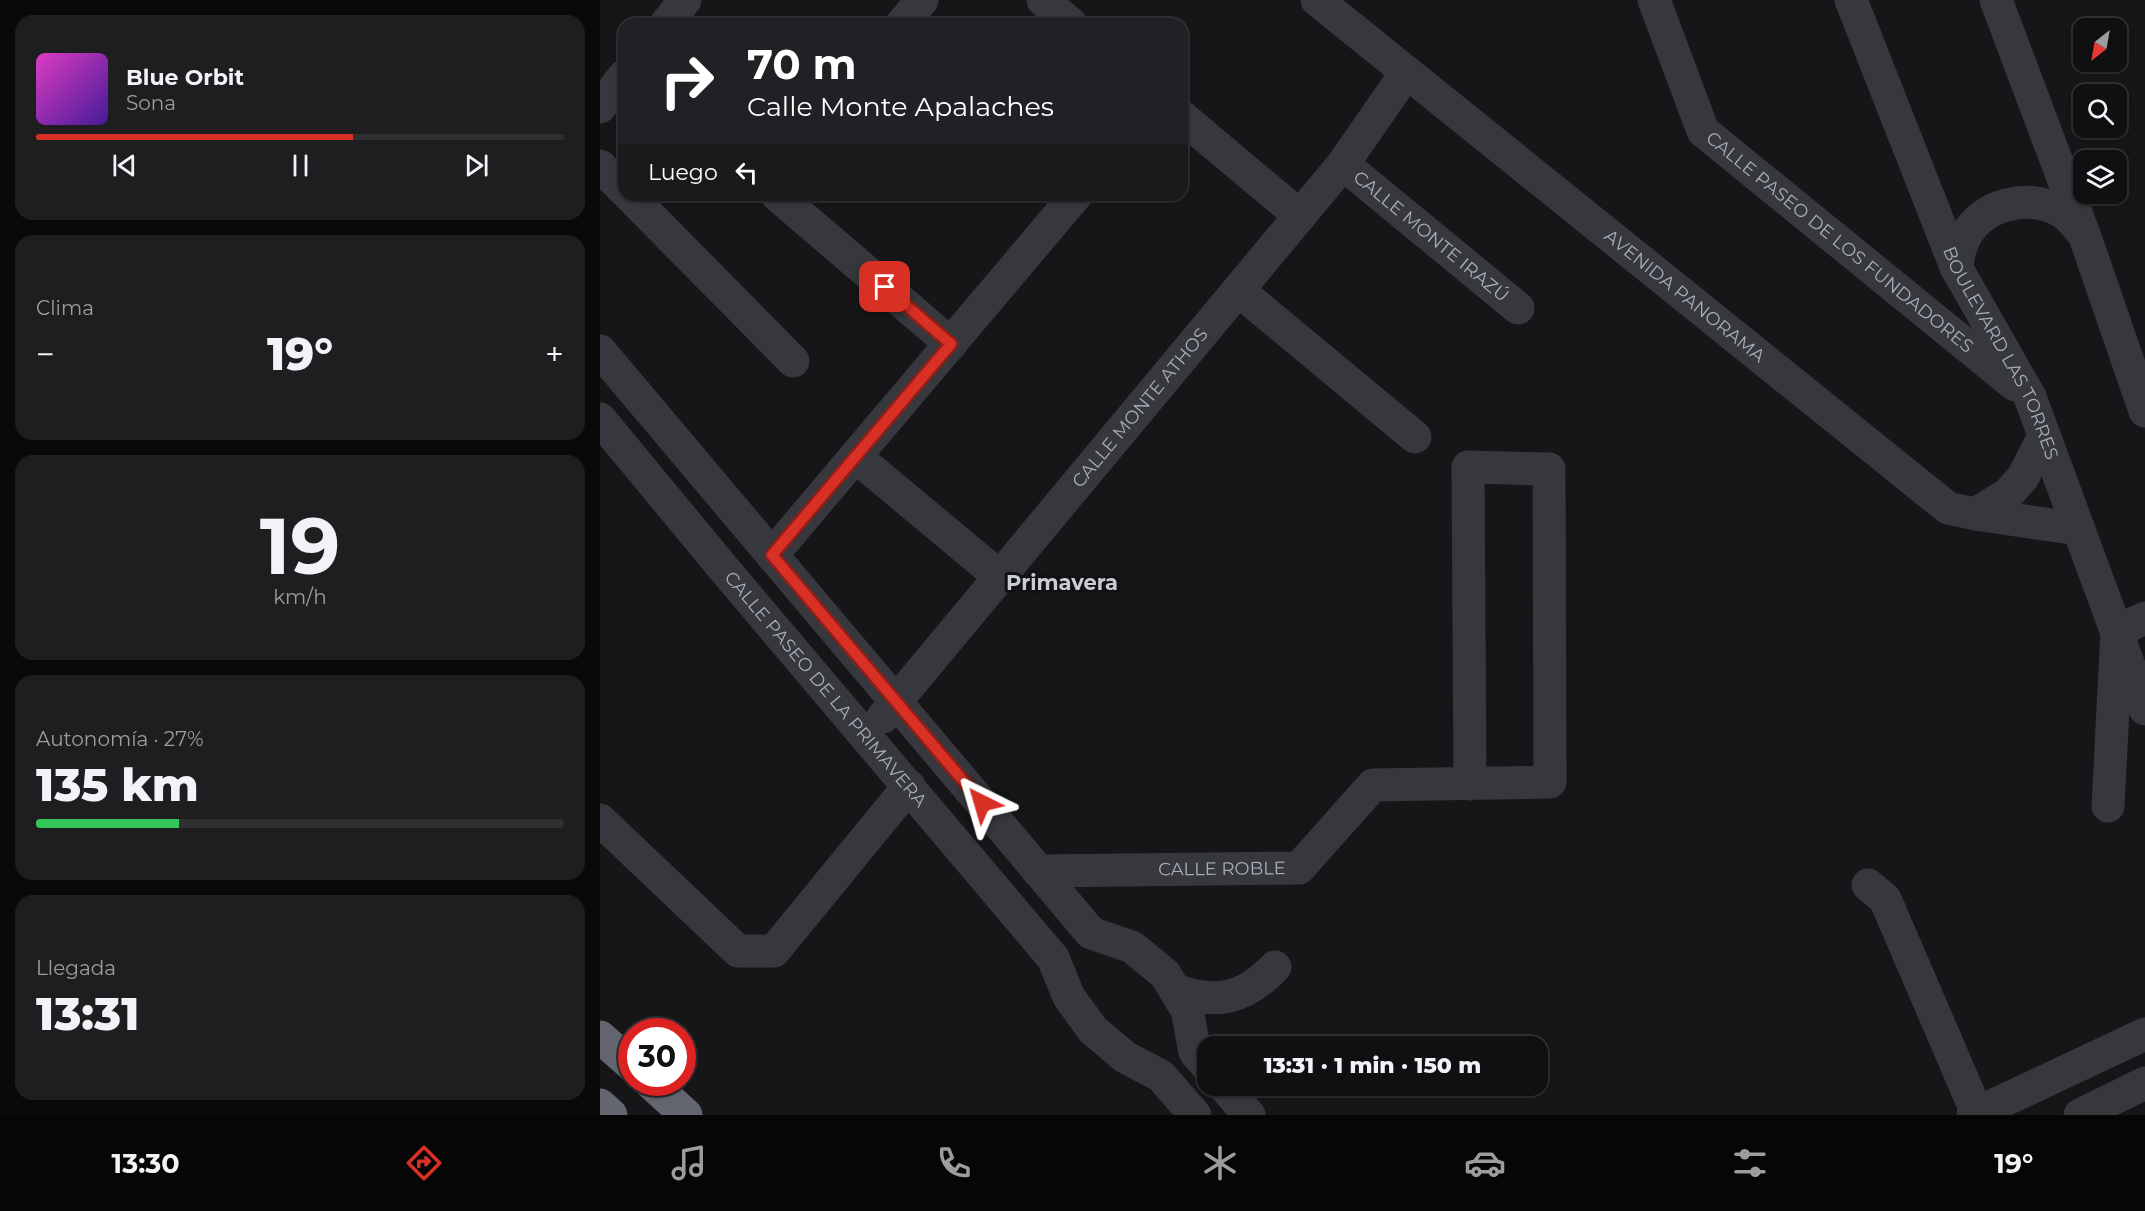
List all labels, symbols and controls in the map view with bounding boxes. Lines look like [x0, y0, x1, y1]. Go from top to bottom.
north arrow [2073, 18, 2127, 72]
map controls [2073, 18, 2127, 204]
text: 70 m [747, 38, 857, 90]
icon: right [648, 42, 726, 120]
text: Blue Orbit [126, 64, 244, 91]
button: search [2073, 84, 2127, 138]
text: Calle Monte Apalaches [747, 90, 1054, 123]
text: Sona [126, 91, 176, 115]
street label: CALLE PASEO DE LOS FUNDADORES [1701, 127, 1978, 358]
icon: previous [108, 149, 141, 182]
icon: pause [284, 149, 317, 182]
icon: next [460, 149, 493, 182]
button: layers [2073, 150, 2127, 204]
icon: left [730, 156, 763, 189]
text: Luego [648, 159, 718, 186]
street label: CALLE MONTE IRAZÚ [1349, 166, 1513, 307]
street label: AVENIDA PANORAMA [1600, 225, 1769, 367]
street label: BOULEVARD LAS TORRES [1938, 243, 2063, 463]
pin [859, 261, 910, 312]
icon: arrive [868, 270, 901, 303]
text: Clima [36, 296, 94, 320]
street label: CALLE MONTE ATHOS [1067, 324, 1213, 492]
text: 19° [267, 326, 333, 381]
text: − [36, 334, 55, 374]
text: + [545, 334, 564, 374]
text: 19 [260, 498, 340, 594]
street label: CALLE PASEO DE LA PRIMAVERA [720, 567, 932, 812]
district label: Primavera [1006, 570, 1118, 595]
text: km/h [273, 585, 327, 609]
text: Autonomía · 27% [36, 727, 204, 751]
text: 135 km [36, 757, 199, 812]
position arrow [950, 771, 1014, 835]
street label: CALLE ROBLE [1158, 857, 1286, 881]
text: Llegada [36, 956, 116, 980]
text: 13:31 [36, 986, 139, 1041]
speed limit sign: 30 [618, 1018, 696, 1096]
text: 13:31 · 1 min · 150 m [1264, 1052, 1481, 1079]
icon: directions [403, 1142, 445, 1184]
icon: music [668, 1142, 710, 1184]
icon: phone [933, 1142, 975, 1184]
icon: climate [1199, 1142, 1241, 1184]
icon: car [1464, 1142, 1506, 1184]
icon: filters [1729, 1142, 1771, 1184]
text: 13:30 [112, 1147, 180, 1180]
text: 19° [1994, 1147, 2033, 1180]

